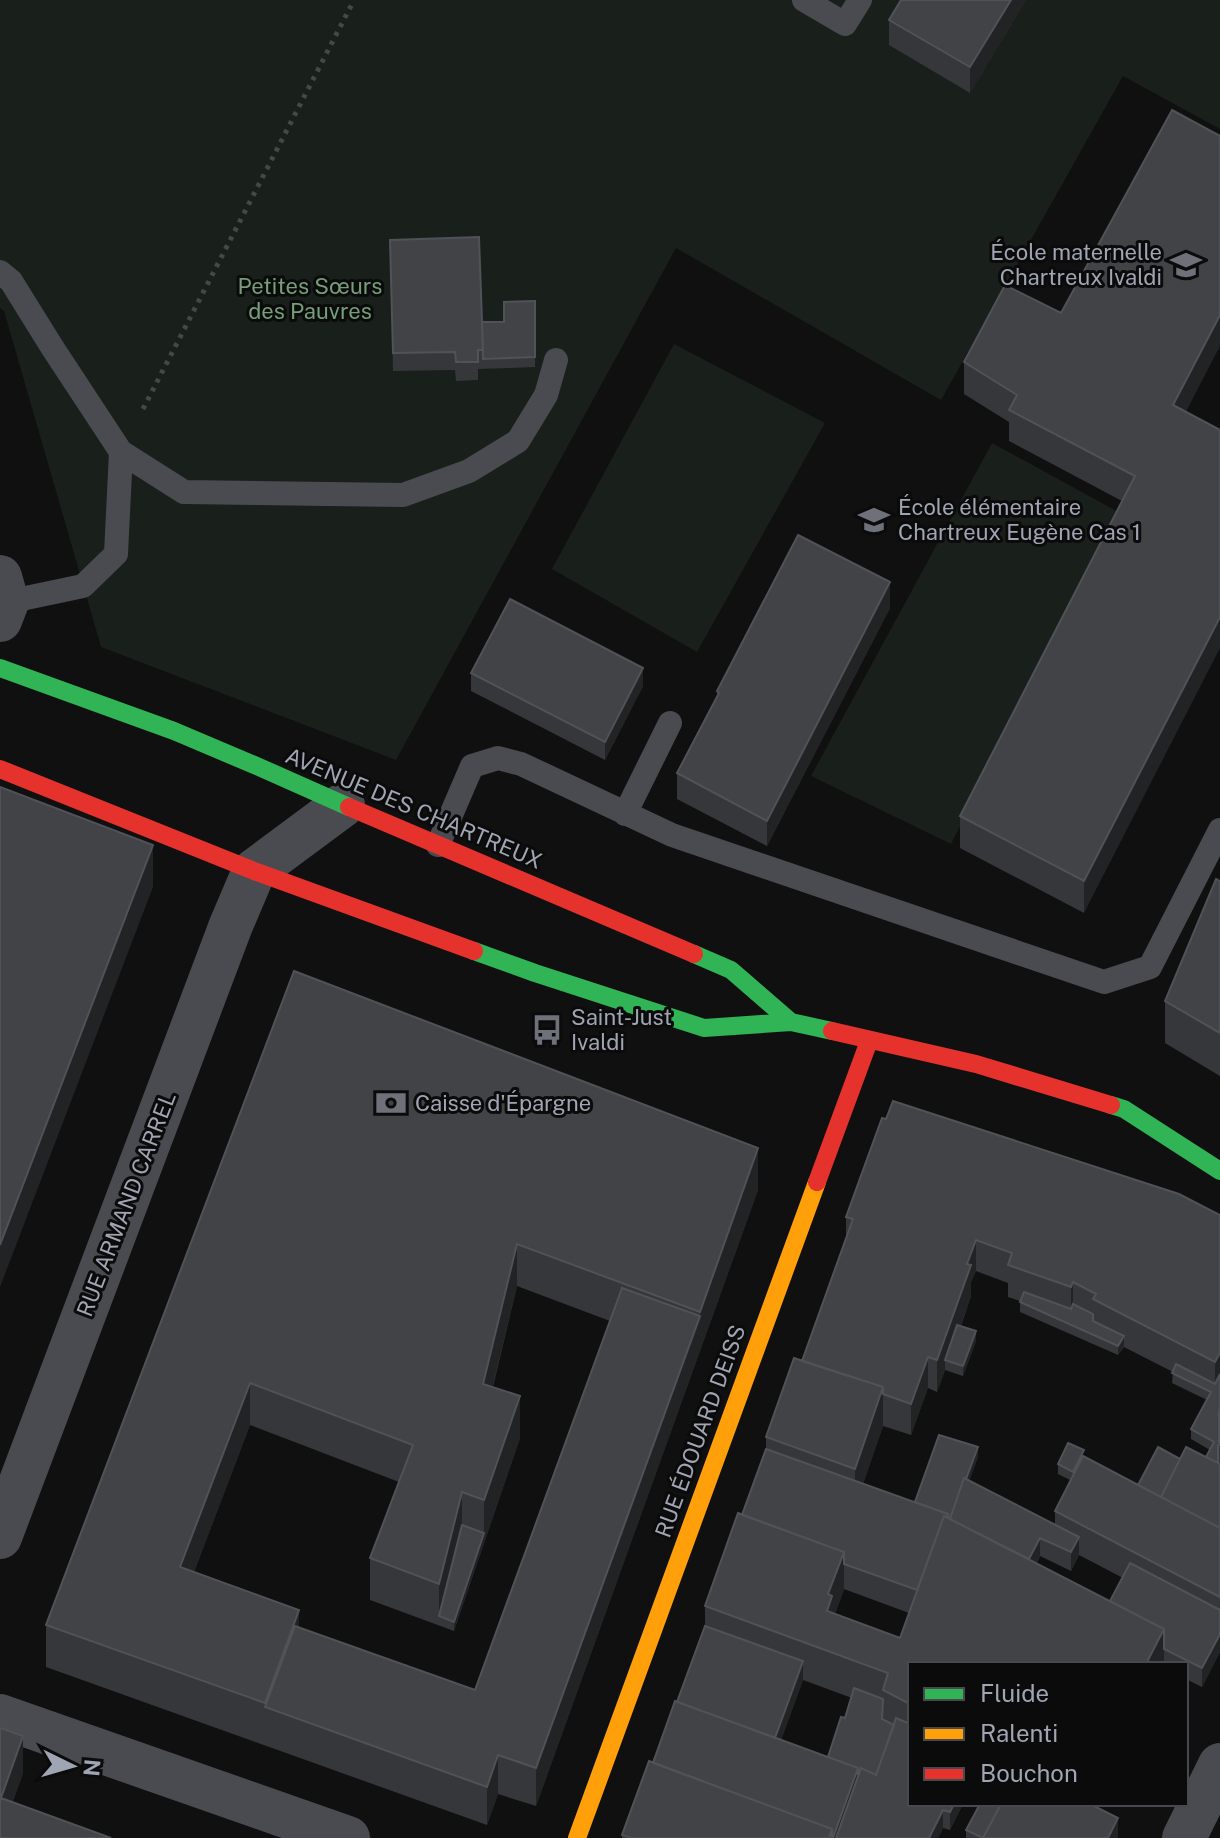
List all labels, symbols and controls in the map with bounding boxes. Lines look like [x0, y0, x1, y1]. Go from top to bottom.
place label: École maternelle Chartreux Ivaldi [990, 239, 1162, 290]
school or university icon: École maternelle Chartreux Ivaldi [1169, 248, 1203, 282]
park label: Petites Sœurs des Pauvres [238, 273, 382, 324]
place label: École élémentaire Chartreux Eugène Cas 1 [898, 494, 1141, 545]
school or university icon: École élémentaire Chartreux Eugène Cas 1 [857, 503, 891, 537]
street label: AVENUE DES CHARTREUX [282, 742, 546, 874]
place label: Saint-Just Ivaldi [571, 1004, 672, 1055]
bus stop icon: Saint-Just Ivaldi [530, 1013, 564, 1047]
bank icon: Caisse d'Épargne [374, 1086, 408, 1120]
street label: RUE ARMAND CARREL [71, 1088, 181, 1320]
place label: Caisse d'Épargne [415, 1090, 591, 1116]
street label: RUE ÉDOUARD DEISS [649, 1321, 751, 1541]
legend [908, 1662, 1188, 1806]
text: Fluide [980, 1679, 1049, 1707]
text: Ralenti [980, 1719, 1058, 1747]
north arrow [32, 1726, 112, 1806]
text: N [78, 1758, 106, 1777]
text: Bouchon [980, 1759, 1078, 1787]

